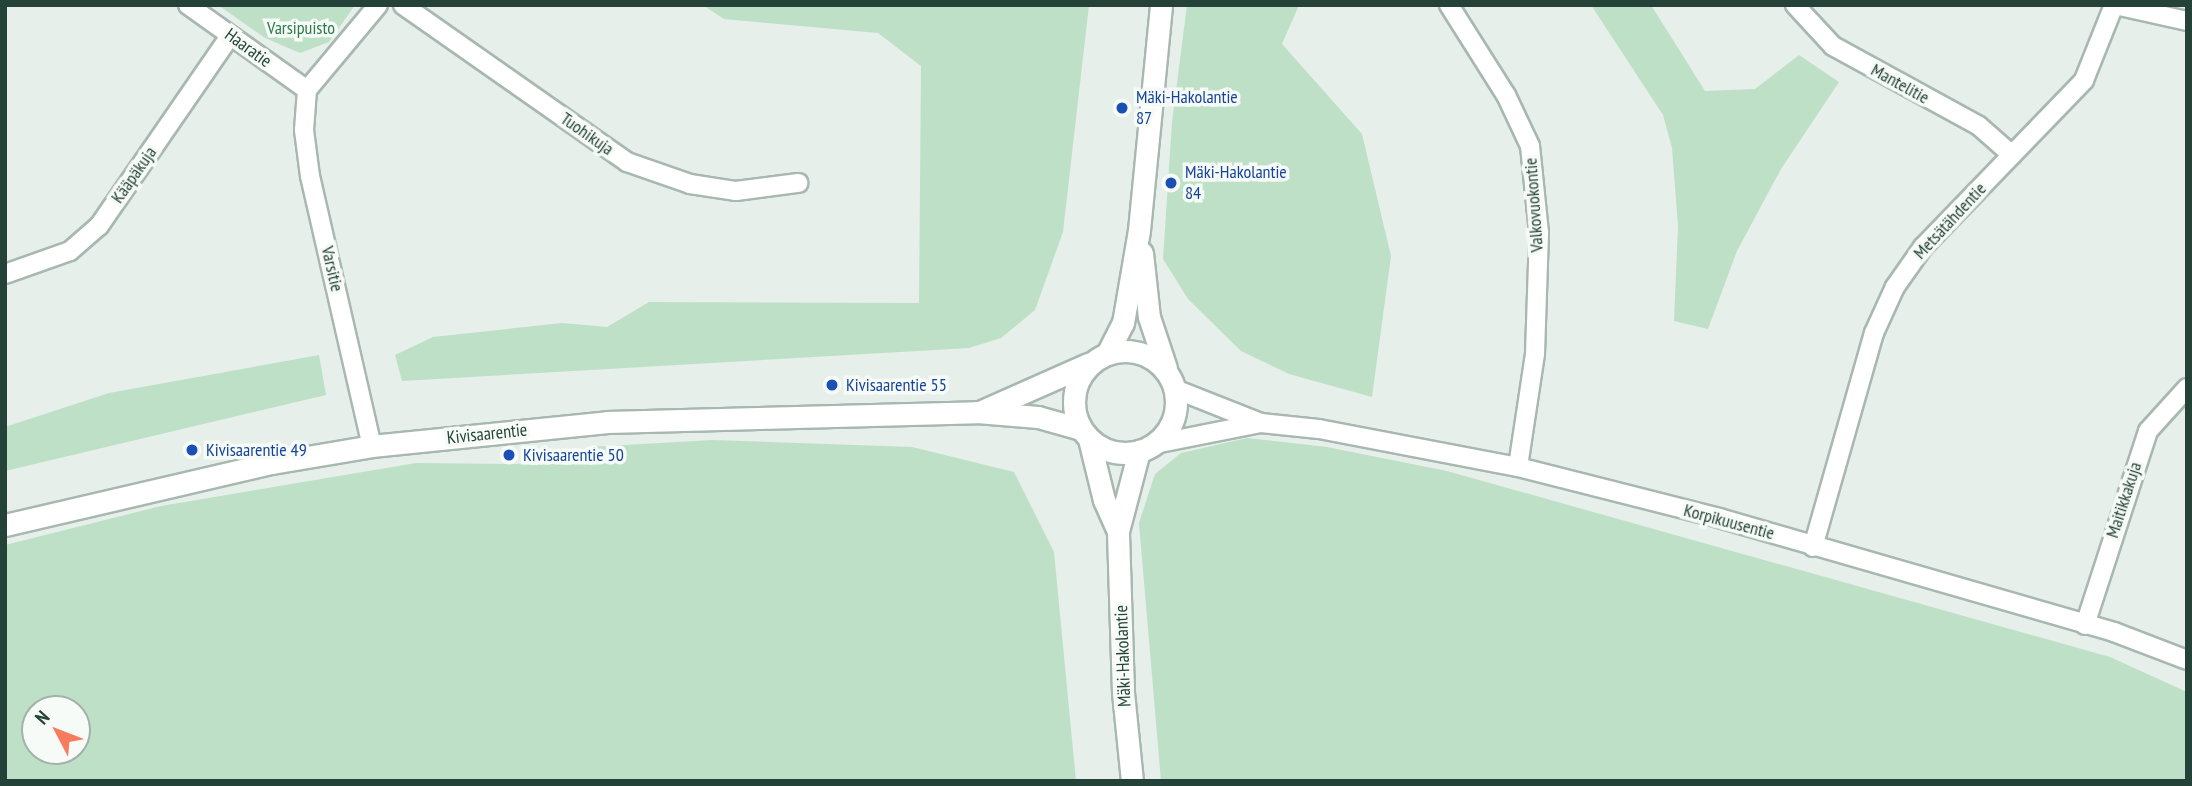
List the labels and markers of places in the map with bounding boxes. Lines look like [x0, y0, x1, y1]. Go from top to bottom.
place label: Mäki-Hakolantie 87 [1136, 87, 1238, 130]
marker: Mäki-Hakolantie 87 [1114, 100, 1130, 116]
place label: Mäki-Hakolantie 84 [1185, 162, 1287, 204]
marker: Mäki-Hakolantie 84 [1163, 175, 1179, 191]
place label: Kivisaarentie 55 [846, 374, 947, 396]
marker: Kivisaarentie 55 [824, 377, 840, 393]
place label: Kivisaarentie 49 [206, 439, 307, 461]
marker: Kivisaarentie 49 [184, 442, 200, 458]
place label: Kivisaarentie 50 [523, 444, 624, 466]
marker: Kivisaarentie 50 [501, 447, 517, 463]

